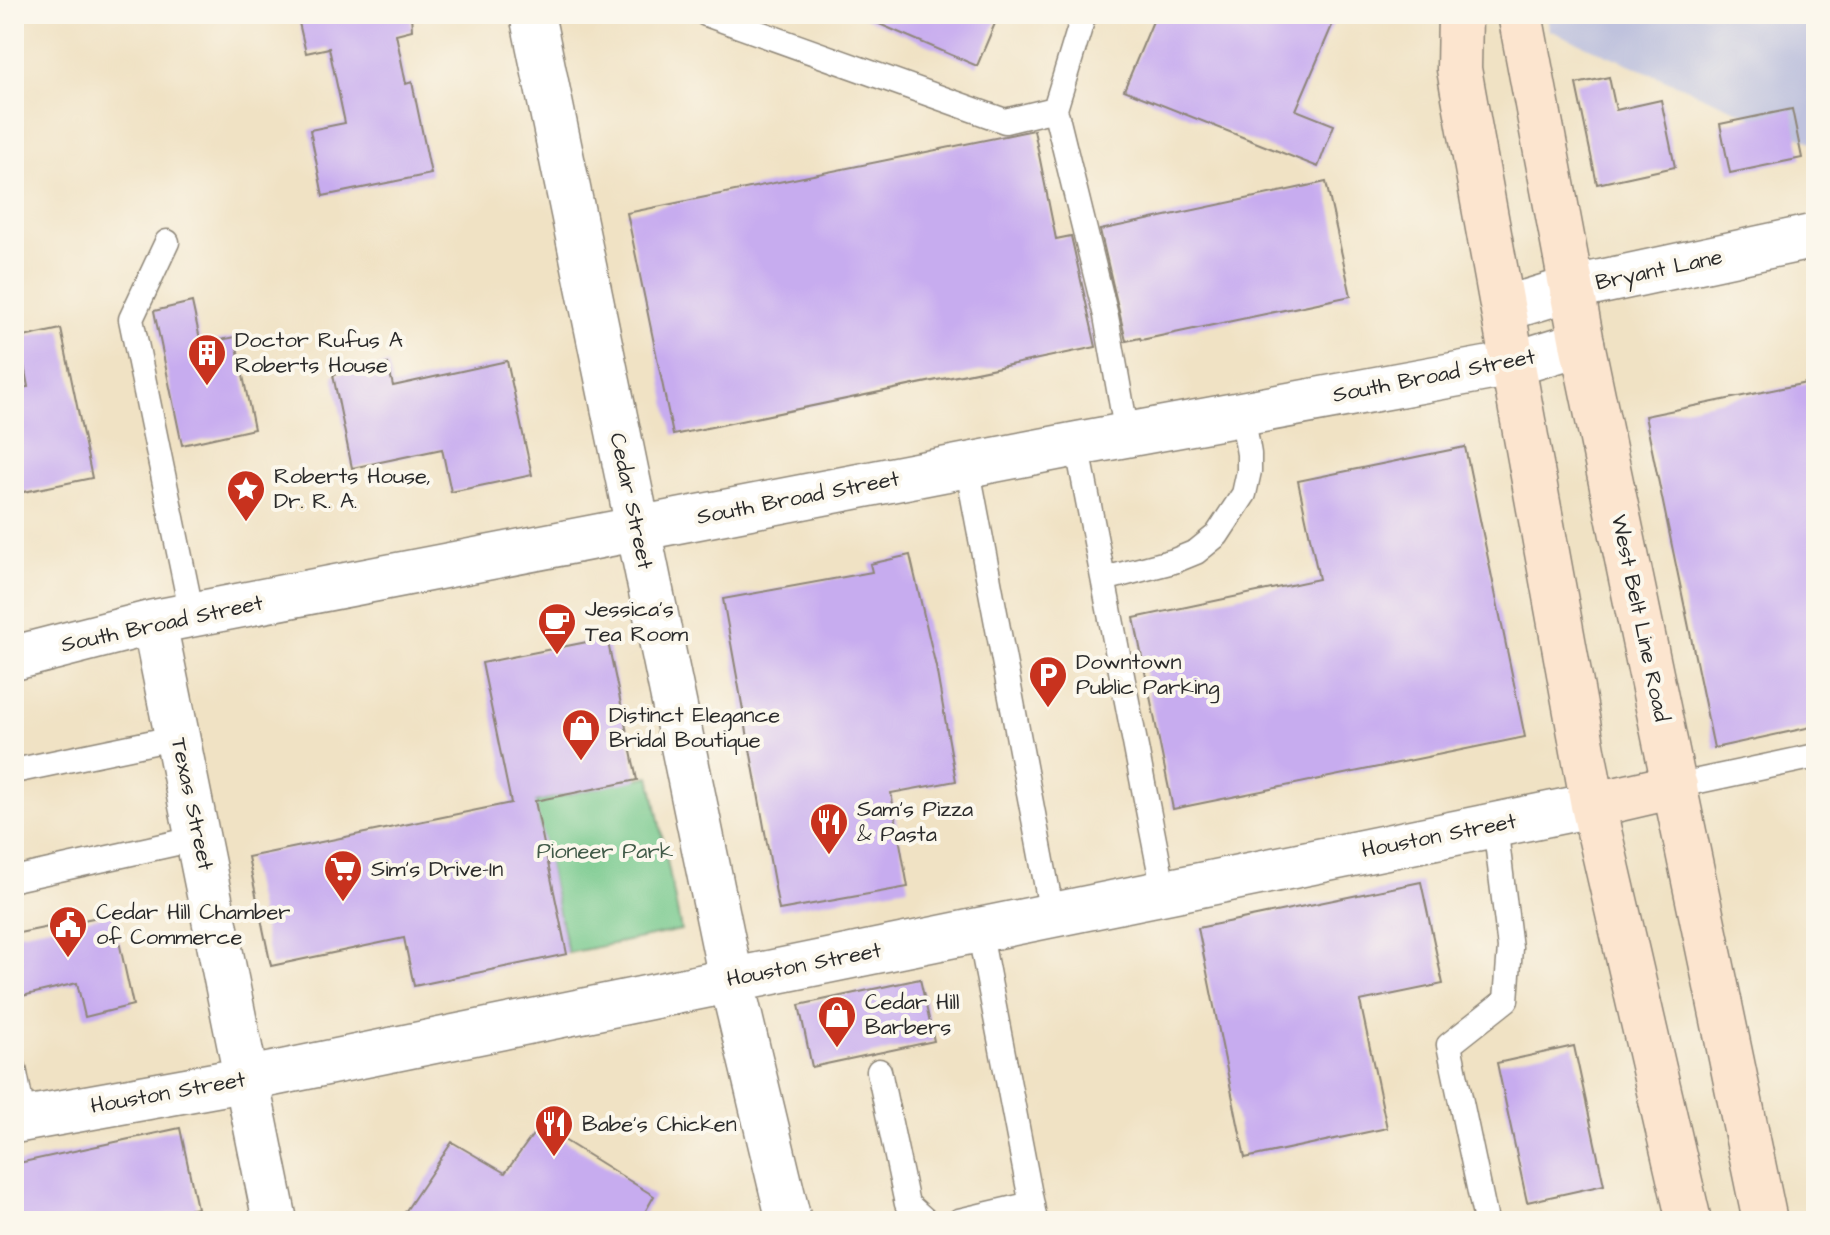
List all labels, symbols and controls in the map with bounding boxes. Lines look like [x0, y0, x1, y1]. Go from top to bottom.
street label: Bryant Lane [1593, 241, 1726, 300]
place label: Doctor Rufus A Roberts House [235, 325, 403, 381]
building icon: Doctor Rufus A Roberts House [186, 332, 228, 387]
street label: South Broad Street [1330, 341, 1538, 411]
street label: Cedar Street [601, 430, 661, 572]
place label: Roberts House, Dr. R. A. [274, 461, 431, 517]
street label: South Broad Street [694, 463, 902, 533]
place icon: Roberts House, Dr. R. A. [225, 468, 267, 523]
street label: West Belt Line Road [1603, 512, 1677, 724]
street label: South Broad Street [58, 587, 266, 661]
place label: Jessica's Tea Room [585, 594, 688, 650]
cafe icon: Jessica's Tea Room [536, 601, 578, 656]
place label: Downtown Public Parking [1076, 647, 1220, 704]
parking icon: Downtown Public Parking [1027, 654, 1069, 709]
place label: Distinct Elegance Bridal Boutique [609, 700, 780, 756]
shop icon: Distinct Elegance Bridal Boutique [560, 707, 602, 762]
street label: Texas Street [163, 735, 221, 873]
place label: Sam's Pizza & Pasta [857, 794, 973, 850]
restaurant icon: Sam's Pizza & Pasta [808, 801, 850, 856]
street label: Houston Street [1359, 806, 1519, 866]
park label: Pioneer Park [537, 836, 674, 867]
supermarket icon: Sim's Drive-In [322, 848, 364, 903]
place label: Sim's Drive-In [371, 854, 503, 885]
place label: Cedar Hill Chamber of Commerce [96, 897, 290, 953]
public building icon: Cedar Hill Chamber of Commerce [47, 904, 89, 959]
street label: Houston Street [724, 935, 884, 995]
place label: Cedar Hill Barbers [865, 987, 959, 1043]
shop icon: Cedar Hill Barbers [816, 994, 858, 1049]
street label: Houston Street [88, 1064, 248, 1122]
restaurant icon: Babe's Chicken [533, 1103, 575, 1158]
place label: Babe's Chicken [582, 1109, 737, 1140]

